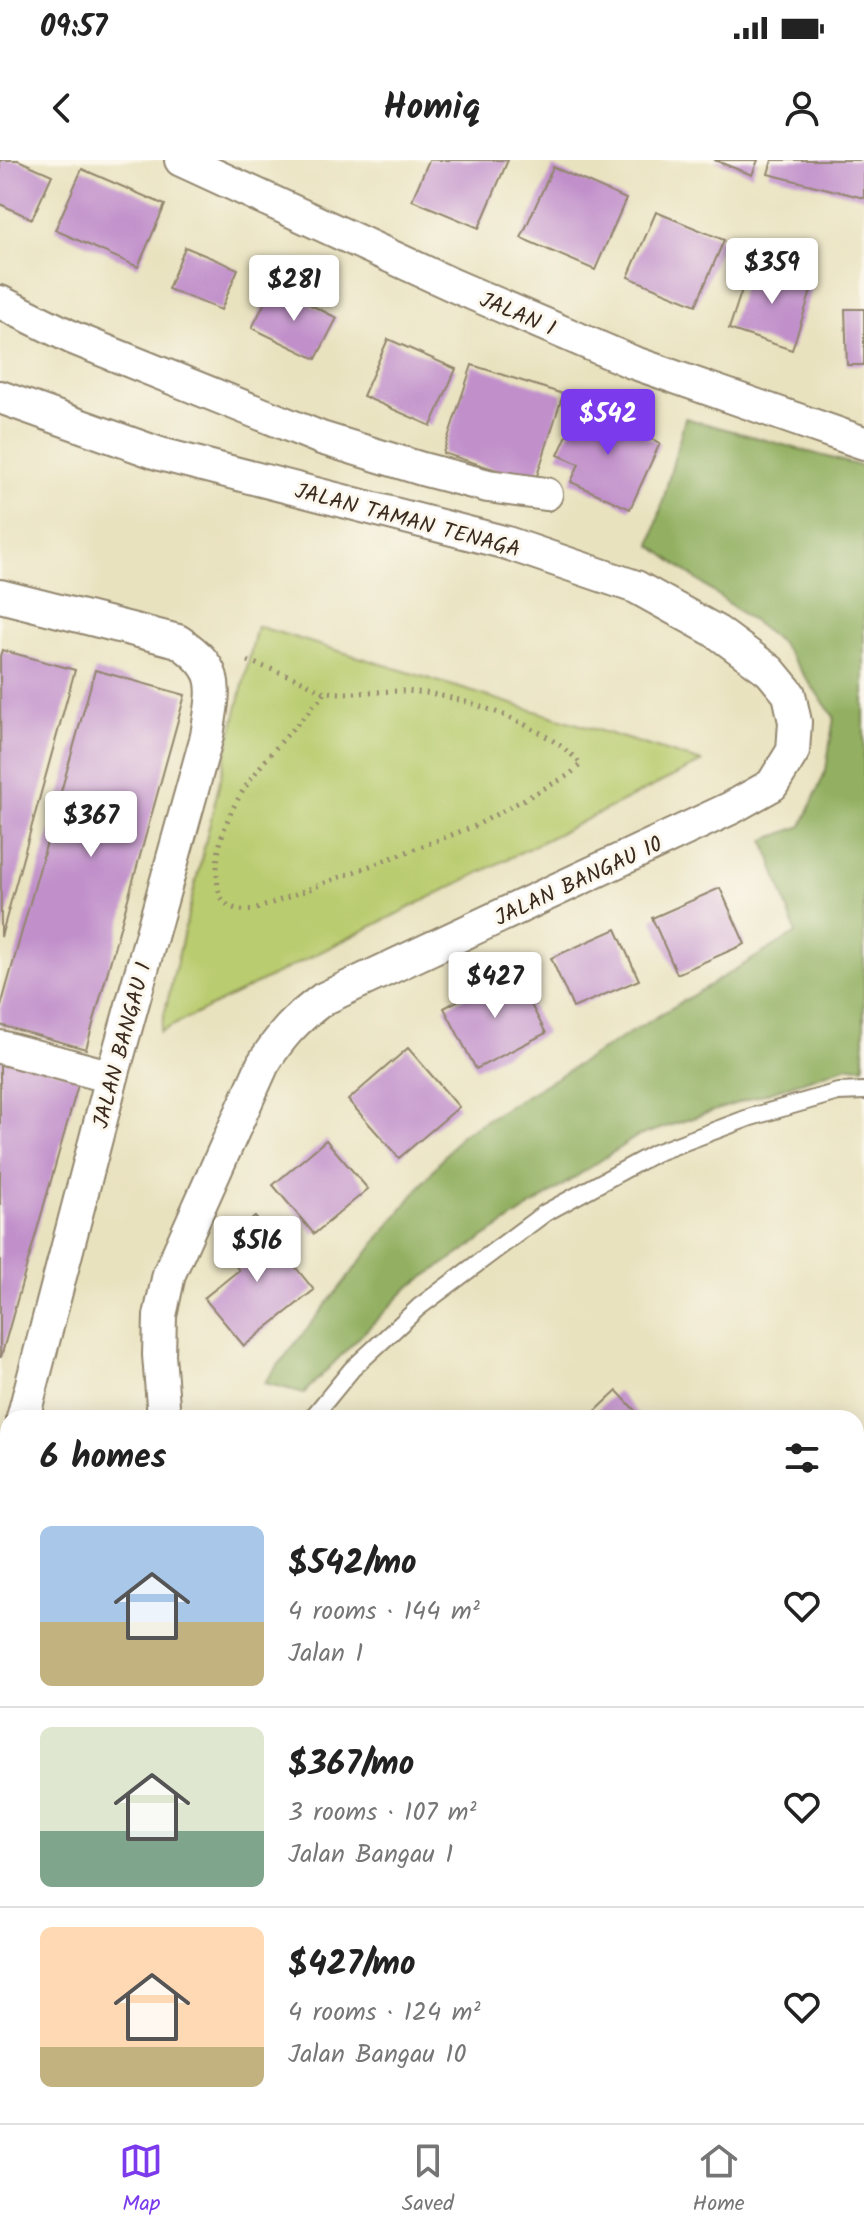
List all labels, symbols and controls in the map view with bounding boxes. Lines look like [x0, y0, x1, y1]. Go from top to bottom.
text: 09:57 [40, 4, 107, 52]
text: Homiq [383, 80, 481, 137]
icon: back [40, 86, 84, 130]
icon: person [780, 86, 824, 130]
pin: $359 [725, 238, 819, 306]
text: $359 [744, 243, 800, 285]
pin: $281 [247, 255, 341, 323]
text: $281 [267, 260, 321, 302]
street label: JALAN 1 [474, 284, 561, 347]
pin: $542 [561, 389, 655, 457]
text: $542 [579, 394, 637, 436]
street label: JALAN TAMAN TENAGA [291, 474, 524, 568]
pin: $367 [44, 791, 138, 859]
text: $367 [63, 796, 119, 838]
street label: JALAN BANGAU 10 [489, 828, 669, 937]
pin: $427 [448, 952, 542, 1020]
text: $427 [467, 957, 524, 999]
street label: JALAN BANGAU 1 [84, 959, 162, 1133]
pin: $516 [210, 1216, 304, 1284]
text: $516 [232, 1221, 282, 1263]
text: 6 homes [40, 1431, 166, 1485]
icon: filters [780, 1436, 824, 1480]
text: $542/mo [288, 1537, 417, 1591]
icon: home [104, 1558, 200, 1654]
icon: heart [780, 1584, 824, 1628]
text: 4 rooms · 144 m² [288, 1591, 480, 1633]
text: Jalan 1 [288, 1633, 363, 1675]
text: $367/mo [288, 1738, 414, 1792]
icon: home [104, 1759, 200, 1855]
icon: heart [780, 1785, 824, 1829]
text: 3 rooms · 107 m² [288, 1792, 477, 1834]
text: Jalan Bangau 1 [288, 1834, 453, 1876]
text: $427/mo [288, 1938, 415, 1992]
icon: home [104, 1959, 200, 2055]
icon: heart [780, 1985, 824, 2029]
text: 4 rooms · 124 m² [288, 1992, 480, 2034]
text: Jalan Bangau 10 [288, 2034, 466, 2076]
tab: Map [119, 2139, 163, 2222]
tab: Saved [402, 2139, 454, 2222]
tab: Home [693, 2139, 745, 2222]

